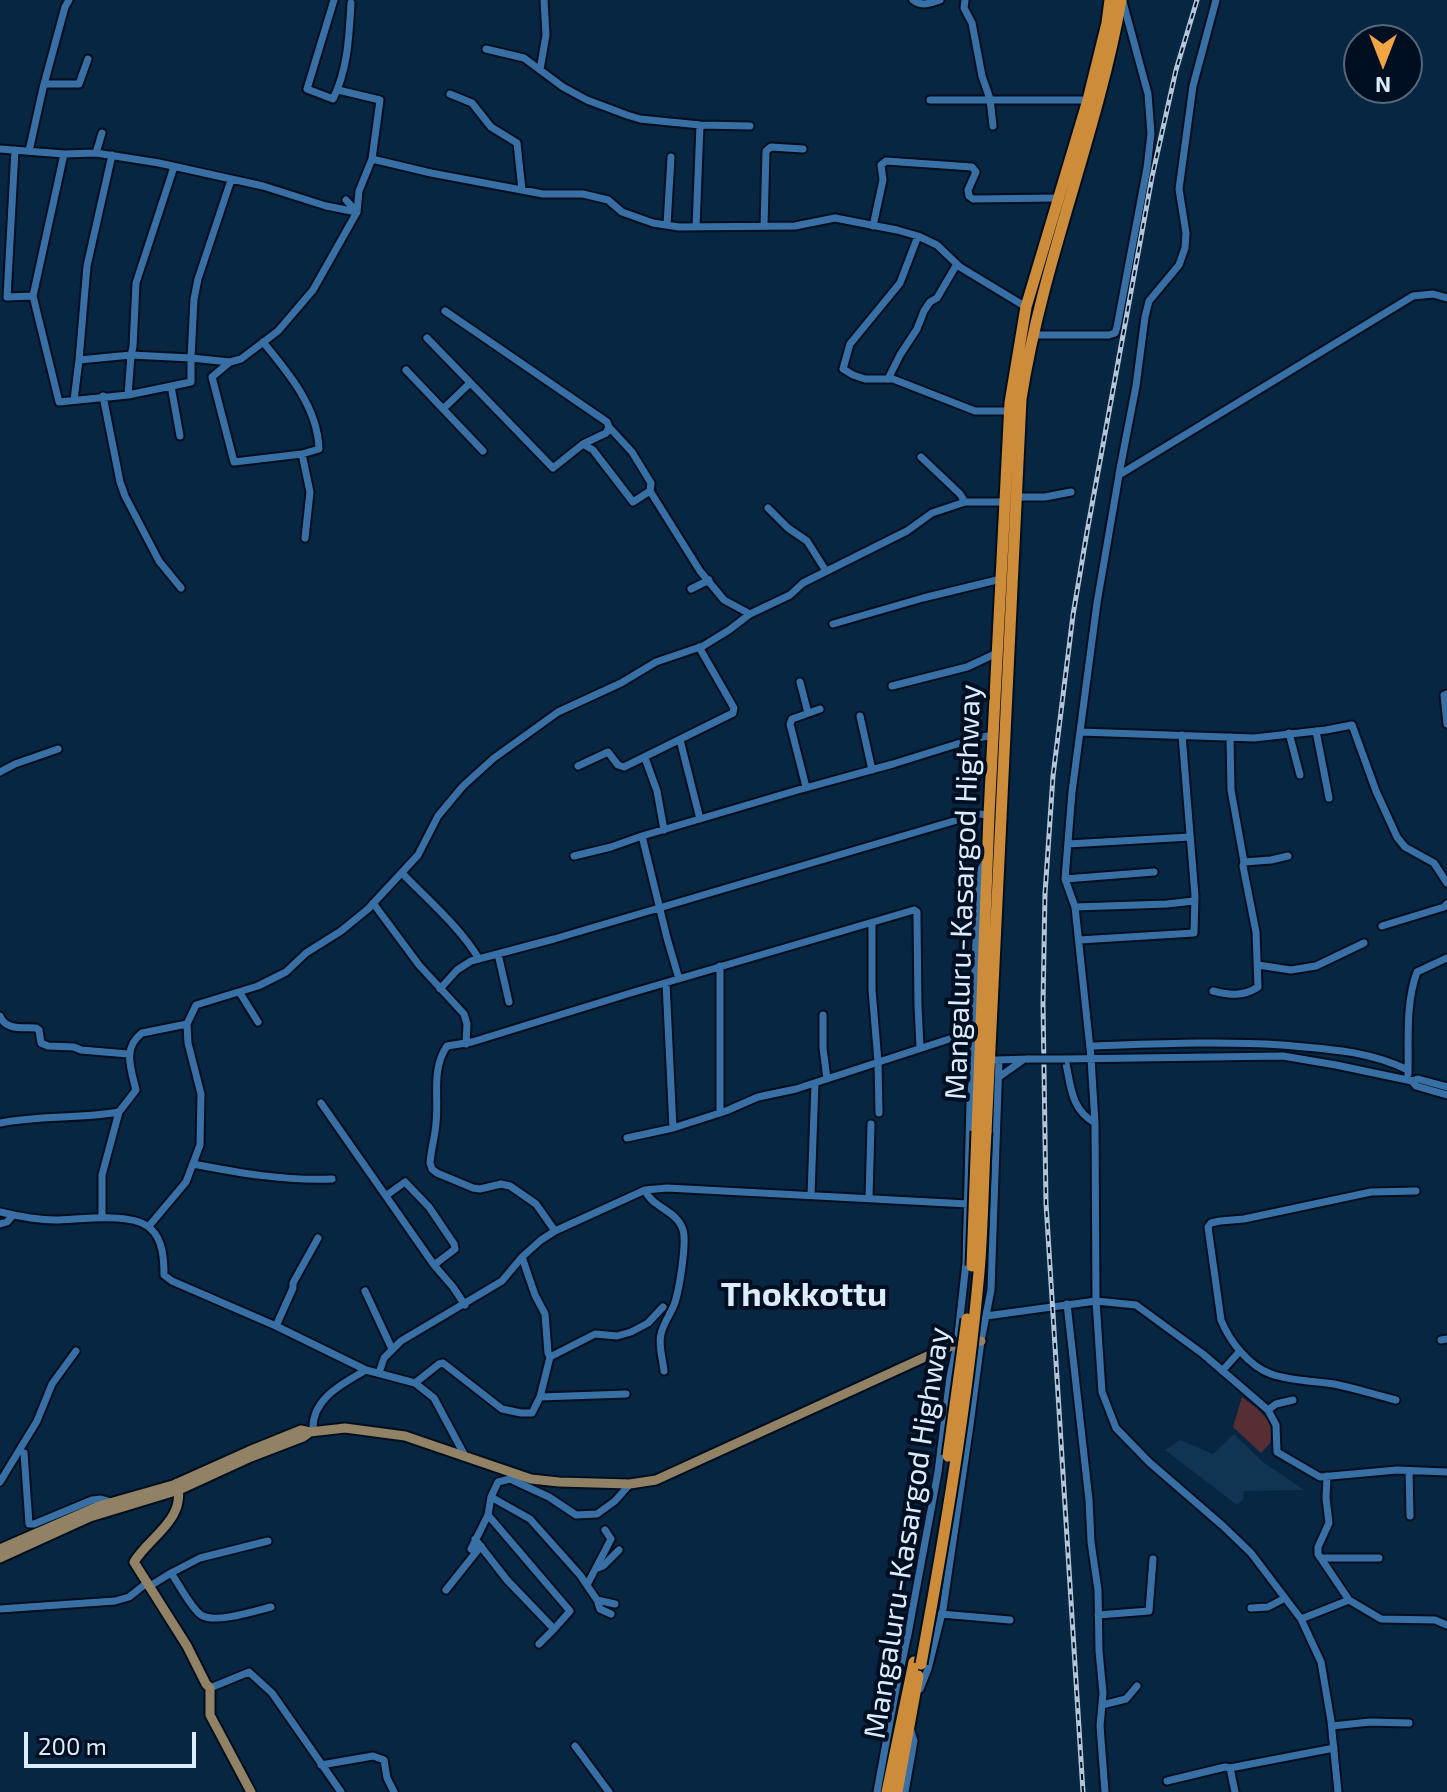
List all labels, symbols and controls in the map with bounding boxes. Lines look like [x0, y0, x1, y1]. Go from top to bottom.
north arrow [1343, 24, 1423, 104]
text: N [1375, 73, 1391, 99]
street label: Mangaluru-Kasargod Highway [938, 684, 988, 1100]
district label: Thokkottu [721, 1275, 887, 1315]
street label: Mangaluru-Kasargod Highway [857, 1325, 957, 1741]
scale bar [28, 1716, 200, 1766]
text: 200 m [38, 1731, 107, 1760]

